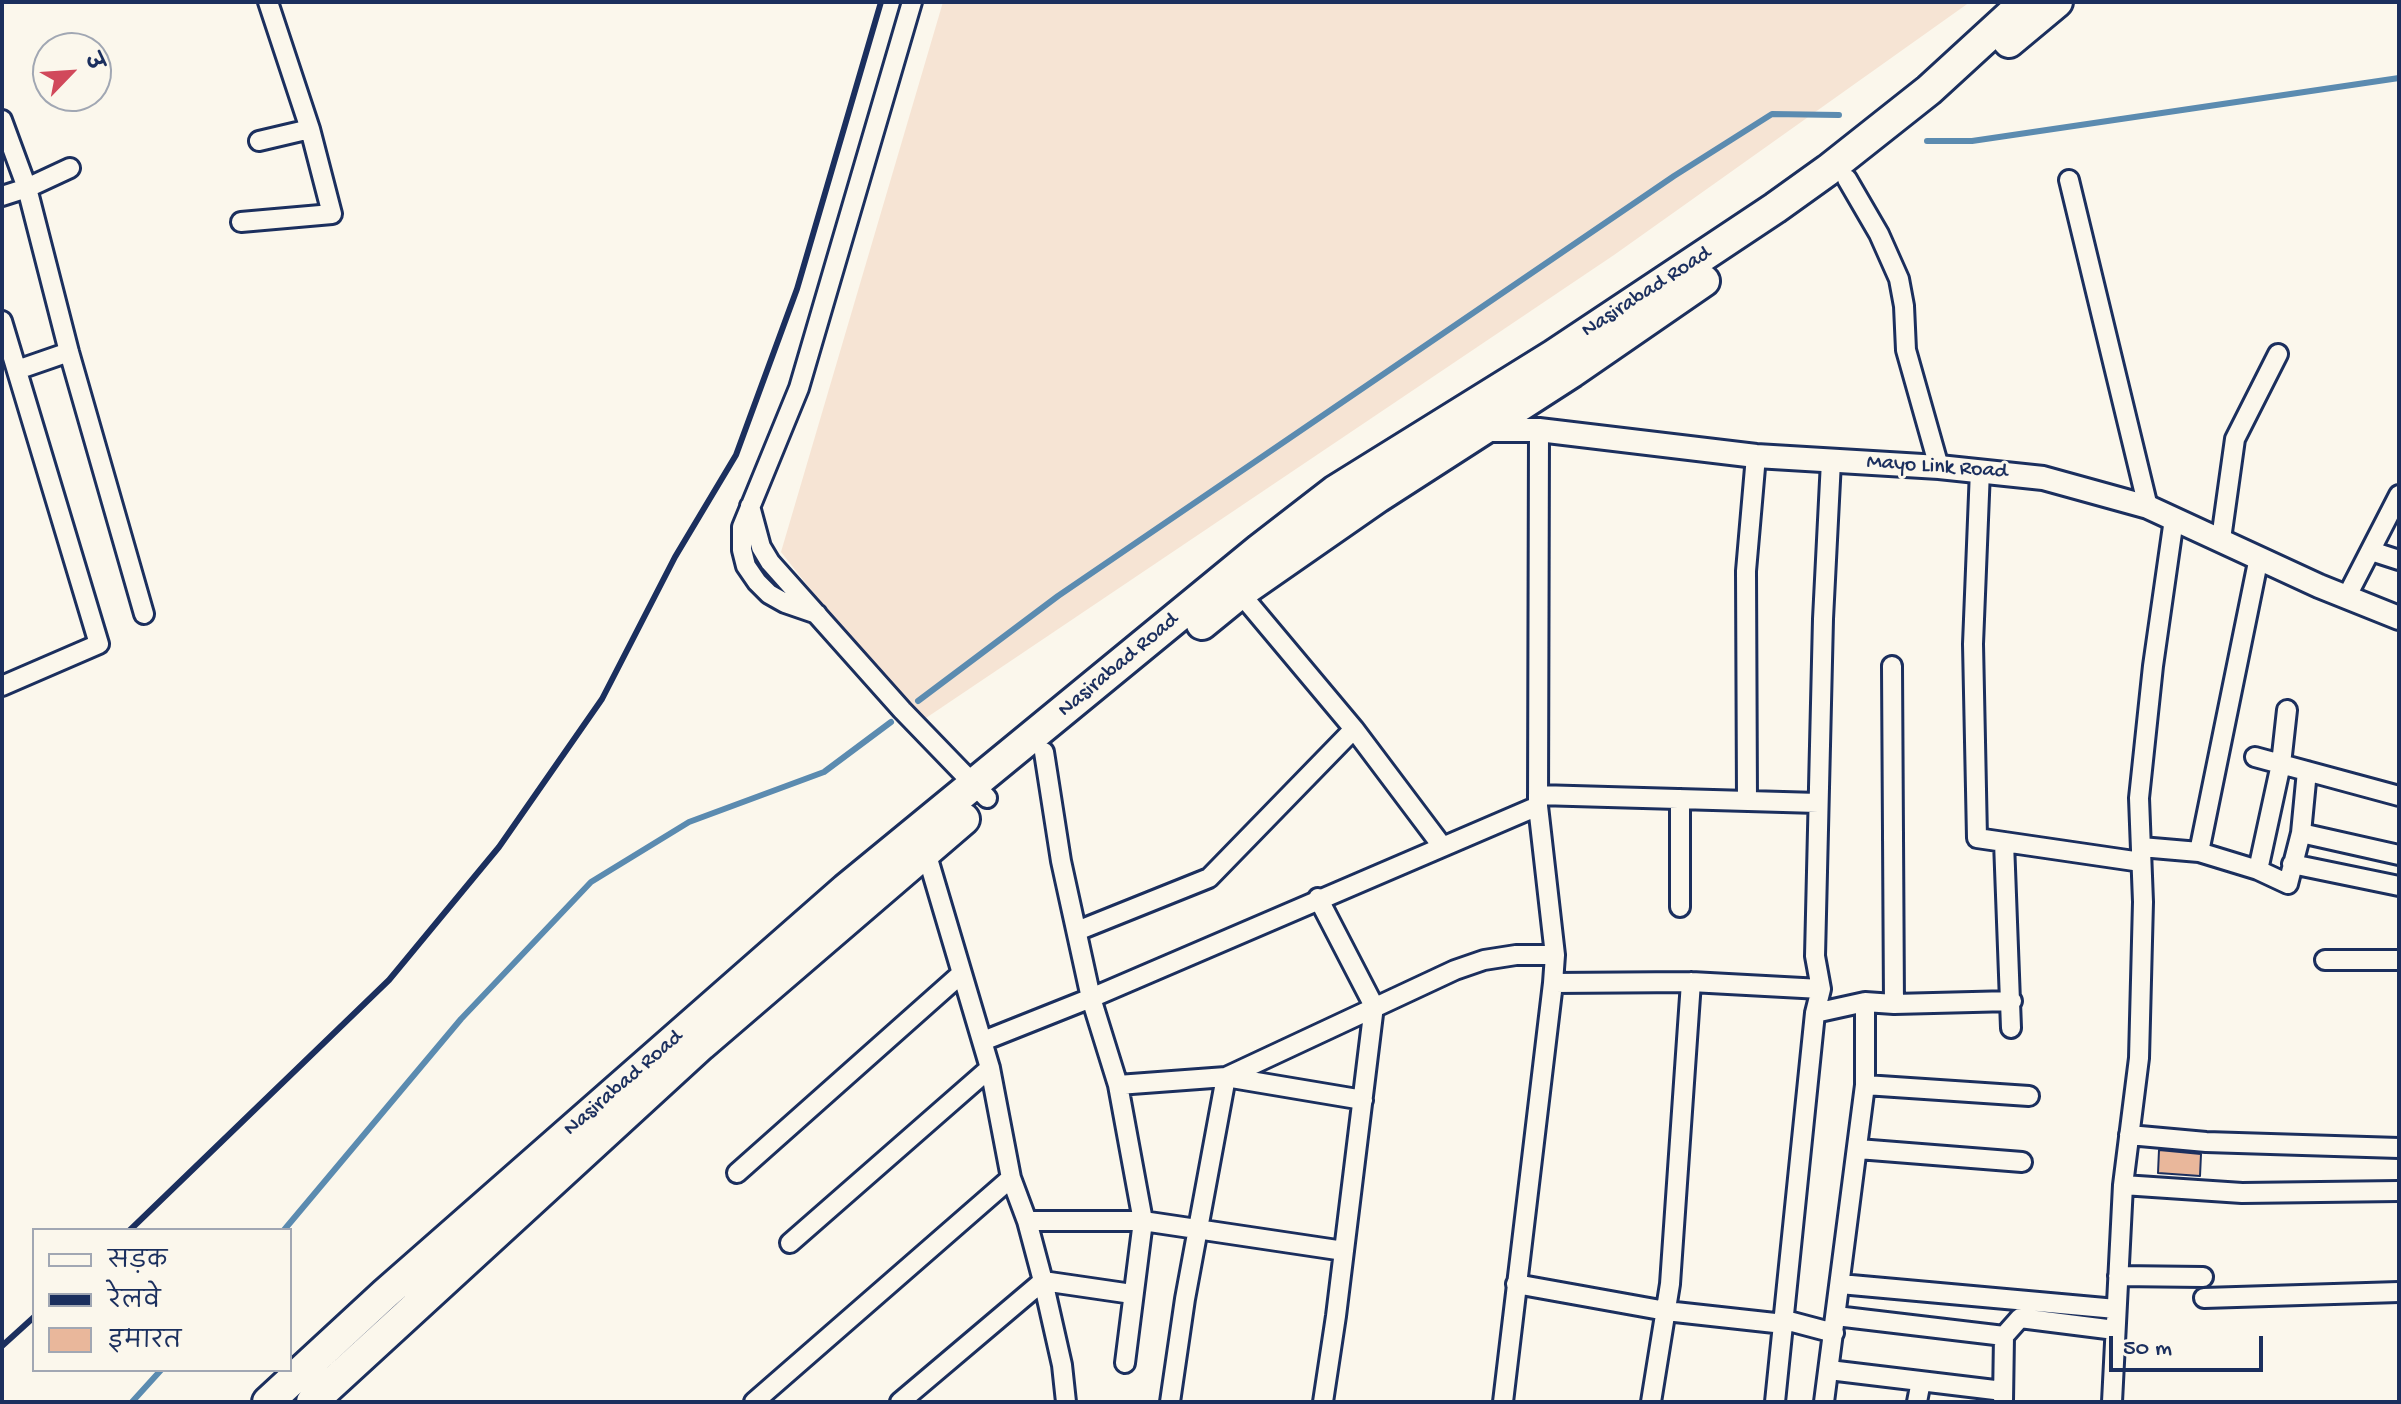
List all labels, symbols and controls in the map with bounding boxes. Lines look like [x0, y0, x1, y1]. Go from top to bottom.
north arrow [32, 32, 112, 112]
text: उ [77, 51, 107, 75]
street label: Nasirabad Road [1577, 241, 1717, 345]
street label: Mayo Link Road [1866, 450, 2008, 486]
street label: Nasirabad Road [1053, 608, 1185, 724]
street label: Nasirabad Road [559, 1025, 689, 1143]
legend [32, 1228, 292, 1372]
text: सड़क [108, 1248, 167, 1277]
text: रेलवे [108, 1288, 161, 1317]
scale bar [2113, 1320, 2267, 1370]
text: इमारत [108, 1328, 181, 1357]
text: 50 m [2123, 1335, 2172, 1364]

